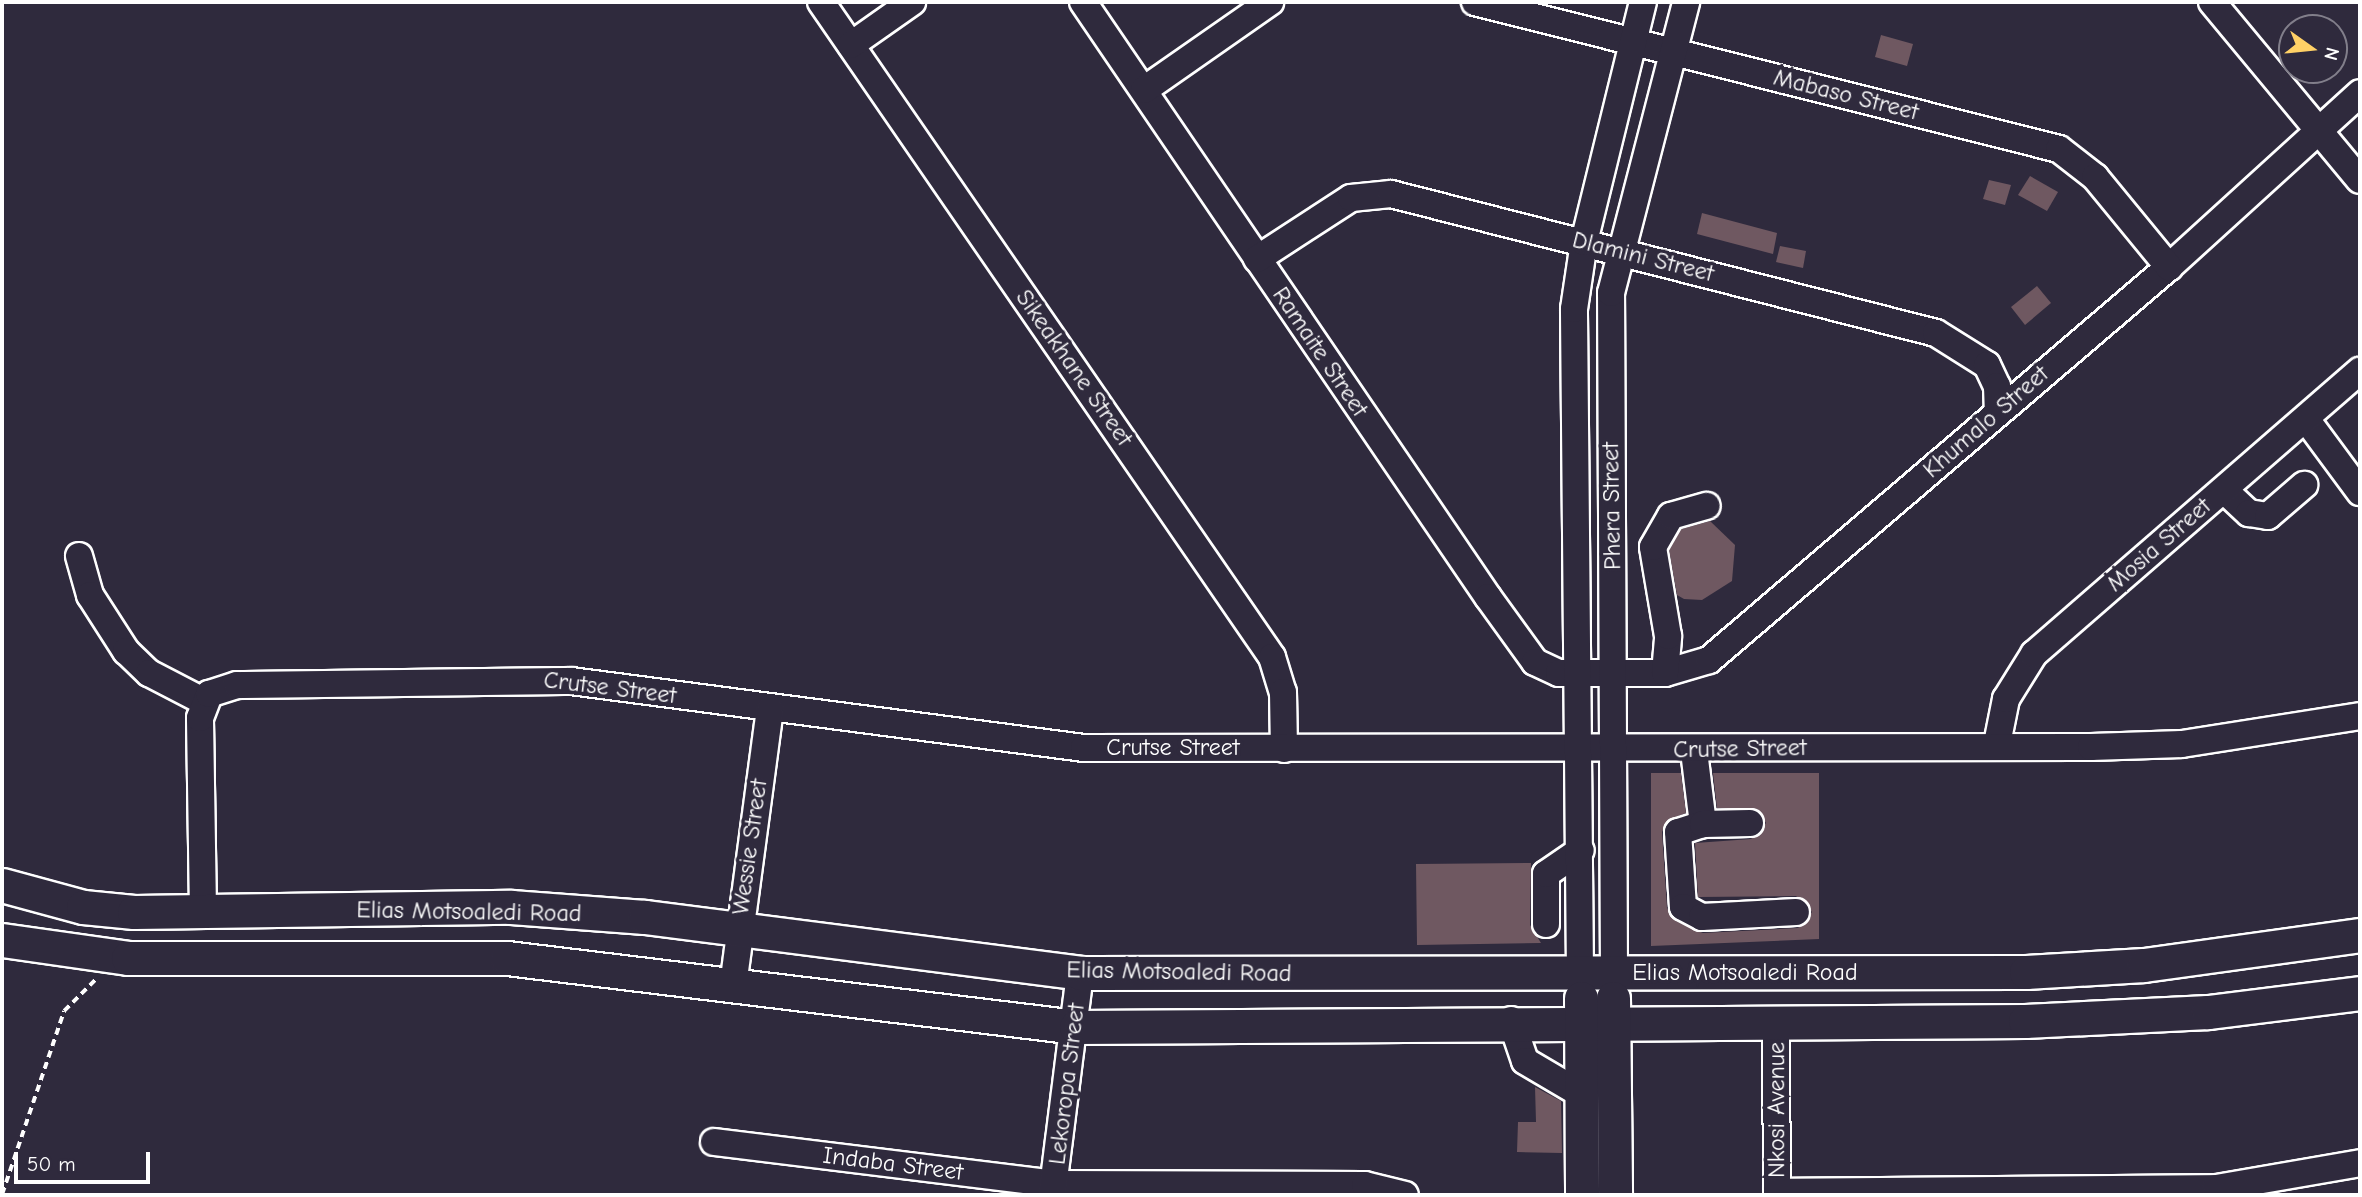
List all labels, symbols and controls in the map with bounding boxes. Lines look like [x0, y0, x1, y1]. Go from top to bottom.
north arrow [2278, 14, 2348, 84]
text: N [2319, 45, 2344, 63]
street label: Mabaso Street [1771, 63, 1921, 127]
street label: Dlamini Street [1569, 226, 1717, 288]
street label: Ramaite Street [1266, 282, 1374, 422]
street label: Sikeakhane Street [1009, 284, 1139, 452]
street label: Khumalo Street [1917, 360, 2055, 484]
street label: Phera Street [1596, 442, 1628, 570]
street label: Mosia Street [2101, 492, 2217, 598]
street label: Crutse Street [542, 666, 678, 710]
street label: Crutse Street [1673, 733, 1807, 765]
street label: Crutse Street [1106, 734, 1240, 762]
street label: Wessie Street [726, 777, 774, 917]
street label: Elias Motsoaledi Road [356, 896, 582, 928]
street label: Elias Motsoaledi Road [1066, 956, 1292, 988]
street label: Elias Motsoaledi Road [1632, 959, 1858, 987]
street label: Lekoropa Street [1043, 1002, 1091, 1166]
street label: Nkosi Avenue [1763, 1042, 1791, 1178]
scale bar [18, 1138, 154, 1182]
street label: Indaba Street [821, 1141, 965, 1187]
text: 50 m [27, 1152, 76, 1176]

